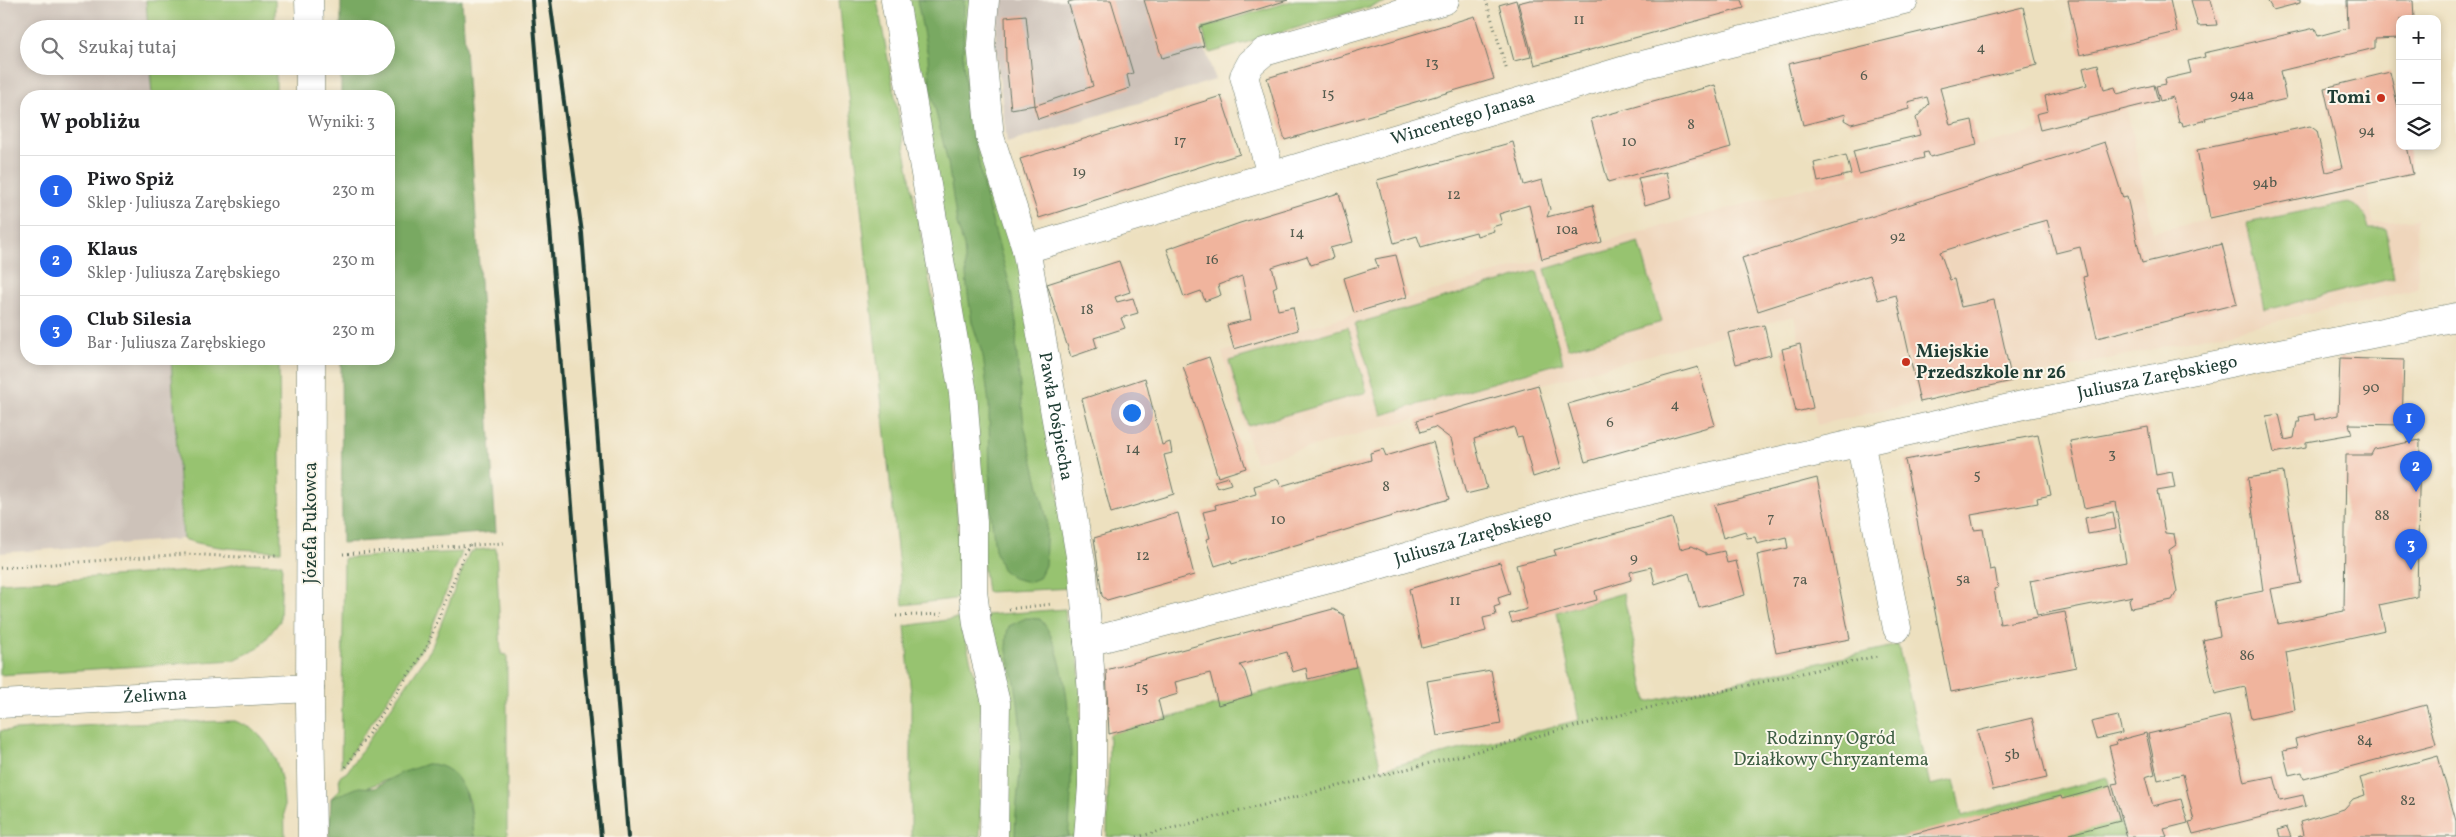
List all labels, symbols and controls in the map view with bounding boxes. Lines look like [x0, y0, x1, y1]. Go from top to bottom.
house number: 11 [1573, 10, 1585, 31]
map controls [2396, 15, 2441, 150]
button: + [2396, 15, 2441, 60]
search box [20, 20, 395, 75]
icon: search [38, 34, 66, 62]
text: Szukaj tutaj [78, 35, 177, 61]
house number: 4 [1977, 38, 1986, 59]
house number: 13 [1425, 53, 1439, 74]
button: − [2396, 60, 2441, 105]
house number: 6 [1860, 66, 1868, 87]
house number: 15 [1321, 84, 1335, 105]
street label: Wincentego Janasa [1388, 85, 1538, 152]
house number: 94a [2230, 85, 2254, 106]
place label: Tomi [2327, 86, 2371, 111]
marker: Tomi [2375, 92, 2387, 104]
button: layers [2396, 105, 2441, 150]
text: W pobliżu [40, 108, 140, 137]
text: Wyniki: 3 [308, 112, 375, 134]
house number: 8 [1687, 115, 1695, 136]
house number: 94 [2359, 121, 2375, 142]
house number: 17 [1173, 131, 1187, 152]
house number: 10 [1622, 132, 1636, 153]
house number: 19 [1072, 162, 1086, 183]
text: Piwo Spiż [87, 167, 174, 193]
house number: 94b [2253, 173, 2277, 194]
text: 1 [53, 180, 59, 202]
text: 230 m [332, 180, 375, 202]
house number: 12 [1447, 185, 1461, 206]
text: Sklep · Juliusza Zarębskiego [87, 193, 280, 215]
house number: 10a [1556, 220, 1578, 241]
house number: 14 [1290, 223, 1304, 244]
house number: 92 [1890, 227, 1906, 248]
text: Klaus [87, 237, 138, 263]
text: 2 [52, 250, 60, 272]
text: 230 m [332, 250, 375, 272]
house number: 16 [1205, 250, 1219, 271]
text: Sklep · Juliusza Zarębskiego [87, 263, 280, 285]
house number: 18 [1080, 300, 1094, 321]
text: Club Silesia [87, 307, 192, 333]
text: 3 [52, 320, 60, 342]
text: 230 m [332, 320, 375, 342]
text: Bar · Juliusza Zarębskiego [87, 333, 266, 355]
place label: Miejskie Przedszkole nr 26 [1916, 340, 2066, 386]
street label: Juliusza Zarębskiego [2075, 349, 2240, 406]
street label: Pawła Pośpiecha [1032, 350, 1079, 482]
marker: Miejskie Przedszkole nr 26 [1900, 356, 1912, 368]
house number: 90 [2362, 378, 2380, 399]
house number: 4 [1671, 395, 1680, 416]
your location [1119, 400, 1145, 426]
pin: 1 [2393, 403, 2425, 444]
house number: 6 [1606, 413, 1614, 434]
house number: 14 [1126, 439, 1140, 460]
house number: 3 [2108, 444, 2116, 465]
pin: 2 [2400, 451, 2432, 492]
street label: Józefa Pukowca [299, 462, 324, 584]
house number: 5 [1973, 465, 1981, 486]
house number: 8 [1382, 477, 1390, 498]
street label: Juliusza Zarębskiego [1391, 503, 1555, 572]
house number: 88 [2374, 506, 2390, 527]
house number: 7 [1767, 508, 1775, 529]
house number: 10 [1271, 510, 1285, 531]
pin: 3 [2395, 529, 2427, 570]
house number: 12 [1136, 546, 1150, 567]
house number: 9 [1630, 548, 1638, 569]
house number: 5a [1956, 569, 1970, 590]
house number: 7a [1793, 570, 1807, 591]
house number: 11 [1449, 591, 1461, 612]
house number: 86 [2239, 646, 2255, 667]
house number: 15 [1135, 678, 1149, 699]
street label: Żeliwna [122, 682, 188, 710]
park label: Rodzinny Ogród Działkowy Chryzantema [1733, 727, 1929, 773]
house number: 84 [2357, 731, 2373, 752]
house number: 5b [2004, 745, 2020, 766]
house number: 82 [2400, 791, 2416, 812]

